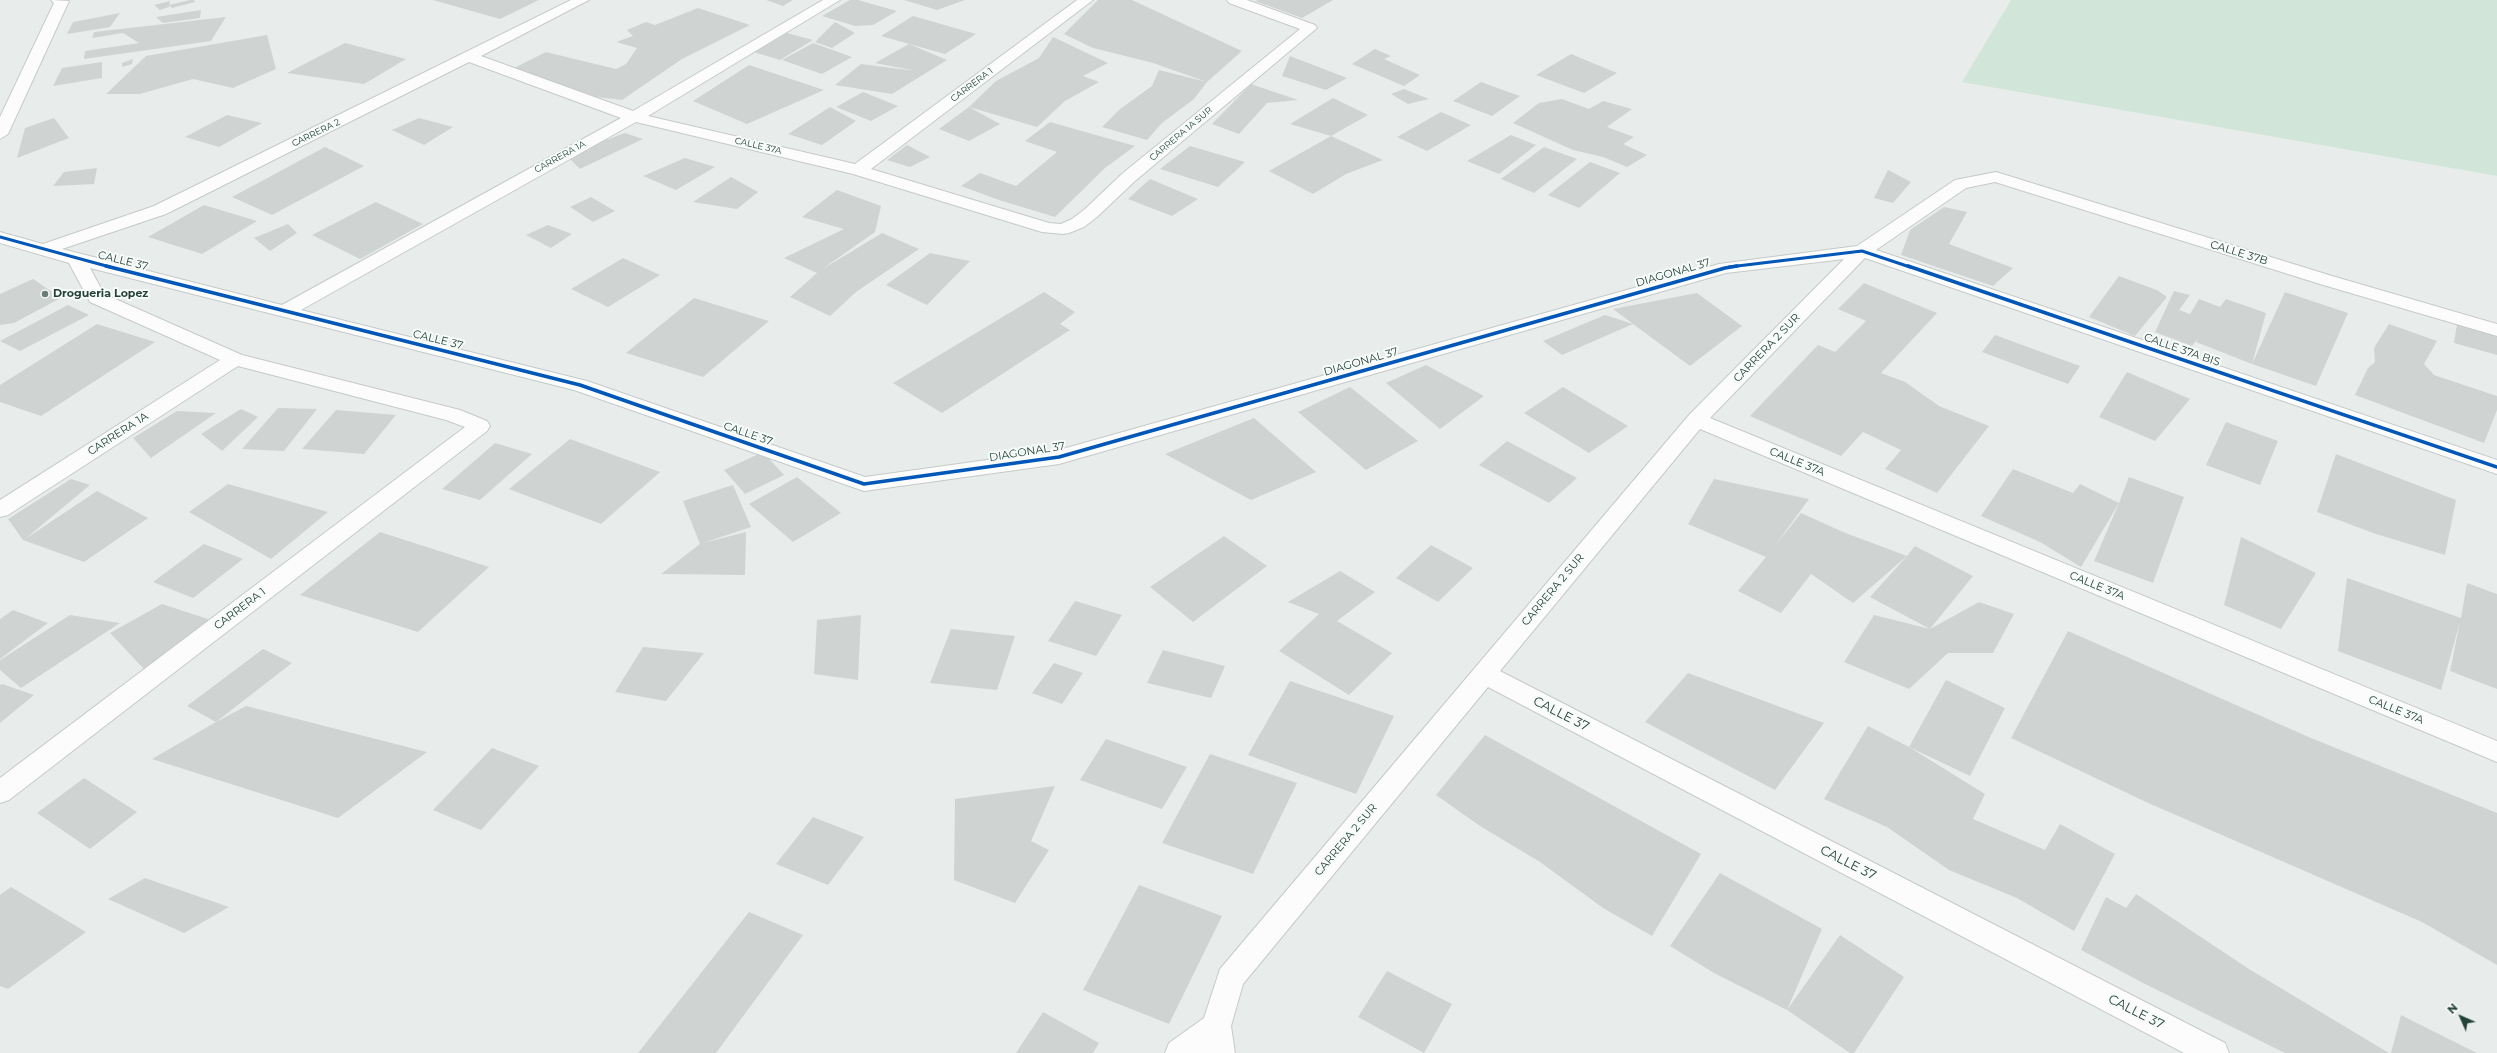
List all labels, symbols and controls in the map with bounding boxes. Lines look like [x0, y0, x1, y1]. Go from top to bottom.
street label: CARRERA 1 [949, 66, 995, 104]
street label: CARRERA 1A SUR [1148, 105, 1214, 163]
street label: CARRERA 2 [290, 117, 342, 149]
street label: CALLE 37A [734, 135, 782, 157]
street label: CARRERA 1A [533, 139, 587, 175]
street label: CALLE 37B [2209, 238, 2269, 268]
street label: CALLE 37 [97, 248, 149, 274]
street label: DIAGONAL 37 [1634, 256, 1712, 290]
place label: Drogueria Lopez [53, 287, 148, 301]
marker: Drogueria Lopez [40, 289, 50, 299]
street label: CARRERA 2 SUR [1731, 311, 1803, 385]
street label: CALLE 37 [412, 327, 464, 353]
street label: CALLE 37A BIS [2142, 331, 2222, 369]
street label: DIAGONAL 37 [1322, 345, 1400, 379]
street label: CARRERA 1A [85, 410, 151, 458]
street label: CALLE 37 [722, 419, 774, 449]
street label: DIAGONAL 37 [988, 439, 1066, 465]
street label: CALLE 37A [1767, 445, 1827, 479]
street label: CARRERA 2 SUR [1519, 551, 1587, 629]
street label: CALLE 37A [2067, 569, 2127, 603]
street label: CARRERA 1 [211, 585, 269, 633]
street label: CALLE 37 [1530, 693, 1592, 735]
street label: CALLE 37A [2366, 693, 2426, 727]
street label: CARRERA 2 SUR [1312, 801, 1380, 879]
street label: CALLE 37 [1817, 842, 1879, 884]
street label: CALLE 37 [2105, 991, 2167, 1033]
north arrow [2441, 997, 2481, 1037]
text: N [2444, 1000, 2461, 1017]

